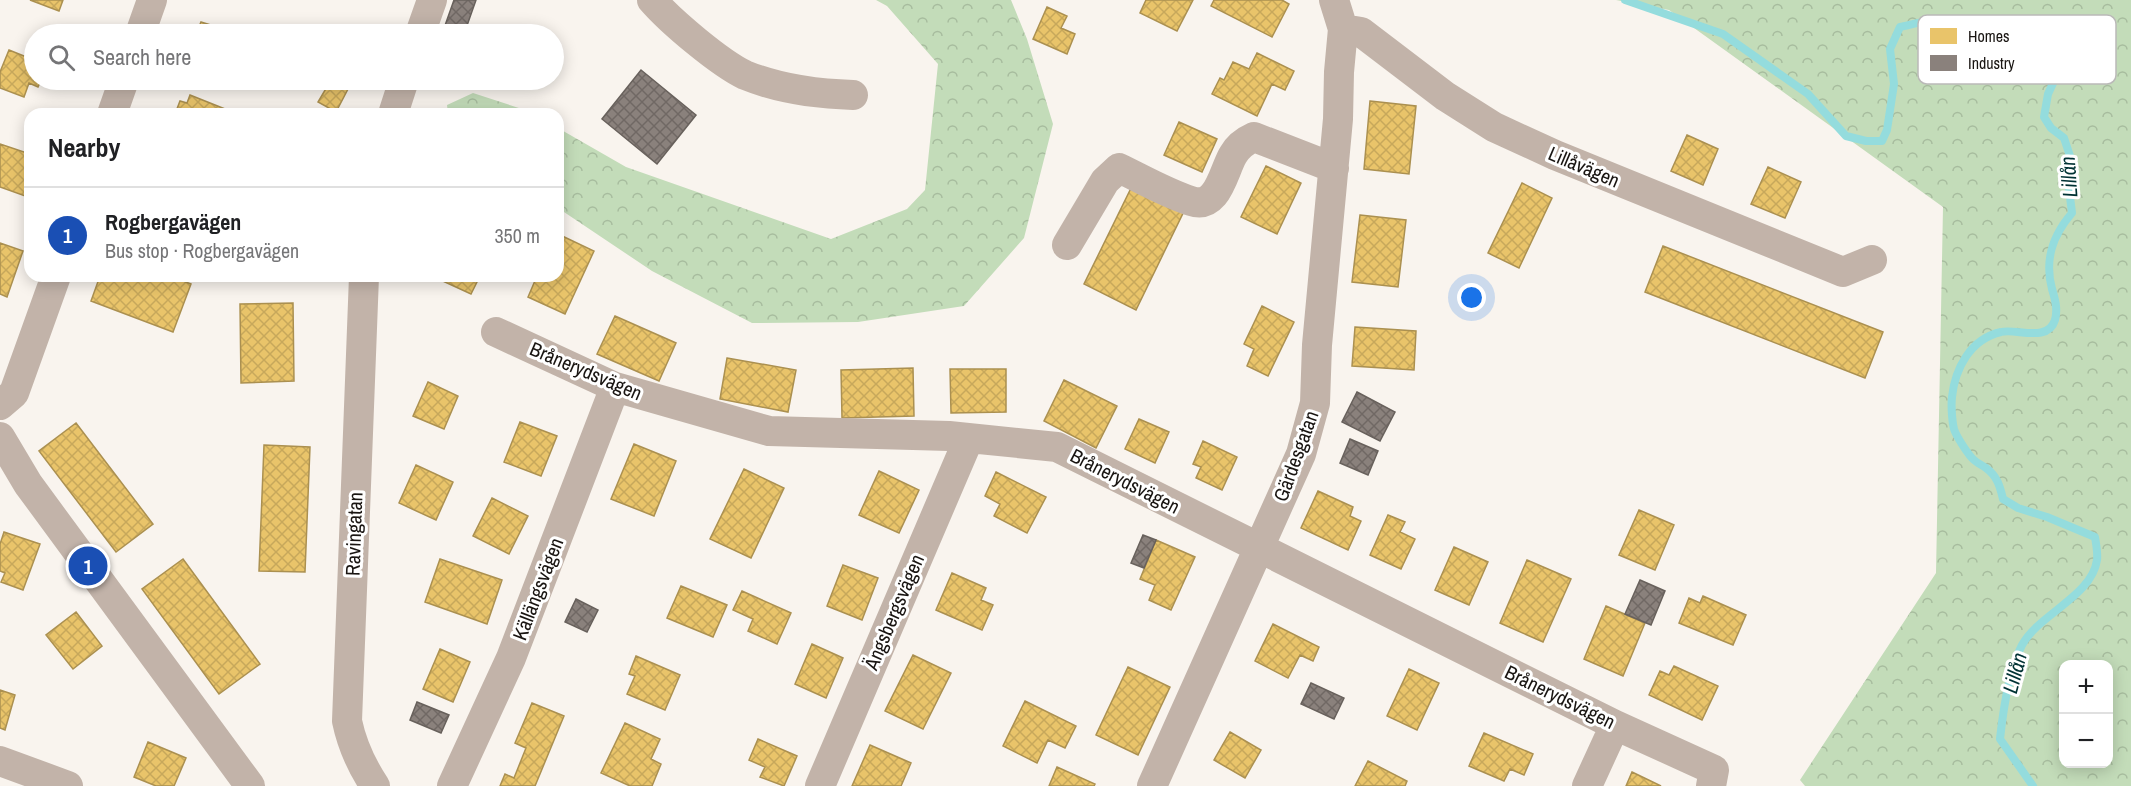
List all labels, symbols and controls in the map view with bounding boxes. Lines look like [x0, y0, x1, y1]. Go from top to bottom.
legend [1918, 15, 2116, 84]
search box [24, 24, 564, 90]
text: Homes [1968, 25, 2010, 47]
icon: search [45, 41, 78, 74]
text: Search here [93, 42, 191, 72]
text: Industry [1968, 52, 2015, 74]
text: Nearby [48, 130, 120, 165]
street label: Lillåvägen [1545, 140, 1624, 194]
water label: Lillån [2053, 155, 2084, 199]
text: Rogbergavägen [105, 207, 241, 237]
text: 1 [63, 222, 72, 249]
text: 350 m [494, 222, 540, 249]
text: Bus stop · Rogbergavägen [105, 237, 299, 264]
your location [1457, 283, 1486, 312]
street label: Brånerydsvägen [526, 335, 646, 406]
street label: Gärdesgatan [1267, 407, 1324, 505]
street label: Brånerydsvägen [1066, 441, 1185, 520]
street label: Ravingatan [339, 492, 368, 576]
street label: Källängsvägen [506, 534, 569, 644]
pin: 1 [68, 544, 107, 588]
street label: Ängsbergsvägen [857, 550, 930, 675]
water label: Lillån [1995, 649, 2034, 697]
street label: Brånerydsvägen [1501, 658, 1620, 735]
map controls [2059, 660, 2113, 768]
button: + [2059, 660, 2113, 714]
button: − [2059, 714, 2113, 768]

